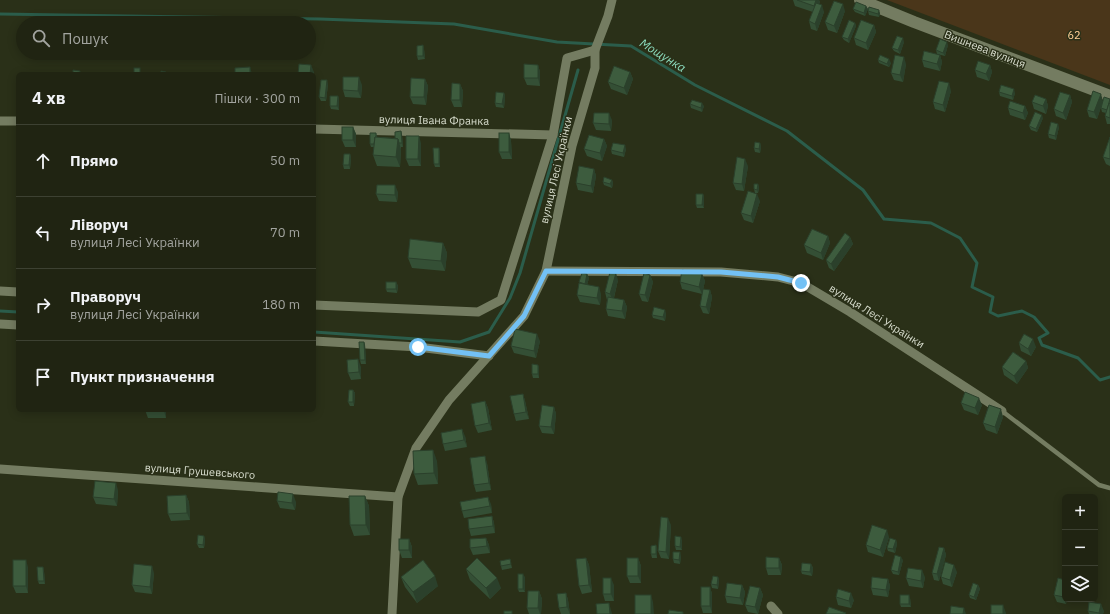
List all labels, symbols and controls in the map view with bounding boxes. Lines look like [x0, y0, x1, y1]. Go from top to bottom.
search box [16, 16, 316, 60]
icon: search [30, 27, 52, 49]
street label: Вишнева вулиця [942, 27, 1028, 71]
park label: 62 [1067, 28, 1081, 42]
text: Пошук [62, 29, 109, 48]
water label: Мощунка [637, 35, 689, 75]
text: 4 хв [32, 87, 66, 109]
text: Пішки · 300 m [214, 90, 300, 107]
street label: вулиця Івана Франка [379, 112, 489, 128]
street label: вулиця Лесі Українки [537, 115, 575, 225]
icon: ahead [32, 150, 54, 172]
text: Прямо [70, 151, 118, 170]
text: 50 m [270, 152, 300, 169]
text: Ліворуч [70, 215, 128, 234]
icon: left [32, 222, 54, 244]
text: 70 m [270, 224, 300, 241]
text: вулиця Лесі Українки [70, 234, 200, 251]
route end [792, 274, 810, 292]
street label: вулиця Лесі Українки [827, 281, 927, 351]
text: Праворуч [70, 287, 141, 306]
icon: right [32, 294, 54, 316]
text: 180 m [262, 296, 300, 313]
text: вулиця Лесі Українки [70, 306, 200, 323]
route start [409, 338, 427, 356]
icon: arrive [32, 366, 54, 388]
text: Пункт призначення [70, 367, 215, 386]
street label: вулиця Грушевського [144, 460, 256, 482]
map controls [1062, 494, 1098, 602]
button: + [1062, 494, 1098, 530]
button: − [1062, 530, 1098, 566]
button: layers [1062, 566, 1098, 602]

